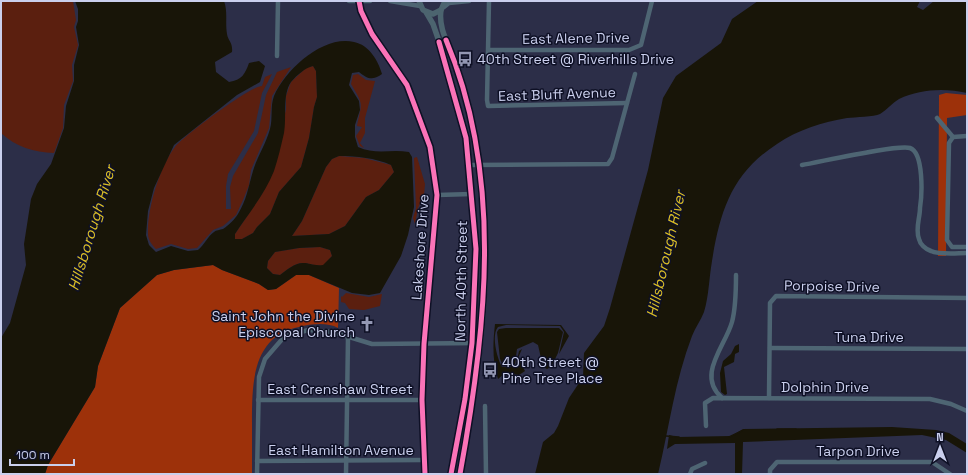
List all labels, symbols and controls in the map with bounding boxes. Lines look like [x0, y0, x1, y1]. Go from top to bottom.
street label: East Alene Drive [522, 28, 630, 48]
bus stop icon: 40th Street @ Riverhills Drive [456, 50, 474, 68]
place label: 40th Street @ Riverhills Drive [477, 50, 674, 68]
street label: East Bluff Avenue [498, 83, 616, 105]
water label: Hillsborough River [63, 162, 120, 293]
water label: Hillsborough River [642, 187, 690, 319]
street label: Lakeshore Drive [407, 193, 433, 301]
street label: North 40th Street [451, 220, 471, 342]
street label: Porpoise Drive [784, 276, 880, 296]
place label: Saint John the Divine Episcopal Church [212, 307, 355, 341]
church icon: Saint John the Divine Episcopal Church [358, 315, 376, 333]
street label: Tuna Drive [834, 328, 904, 346]
place label: 40th Street @ Pine Tree Place [502, 353, 603, 387]
bus stop icon: 40th Street @ Pine Tree Place [481, 361, 499, 379]
street label: Dolphin Drive [781, 378, 869, 396]
street label: East Crenshaw Street [267, 380, 413, 398]
north arrow [920, 427, 960, 467]
text: N [936, 430, 944, 444]
scale bar [10, 441, 74, 467]
street label: East Hamilton Avenue [268, 441, 414, 459]
street label: Tarpon Drive [816, 442, 900, 460]
text: 100 m [16, 447, 50, 463]

